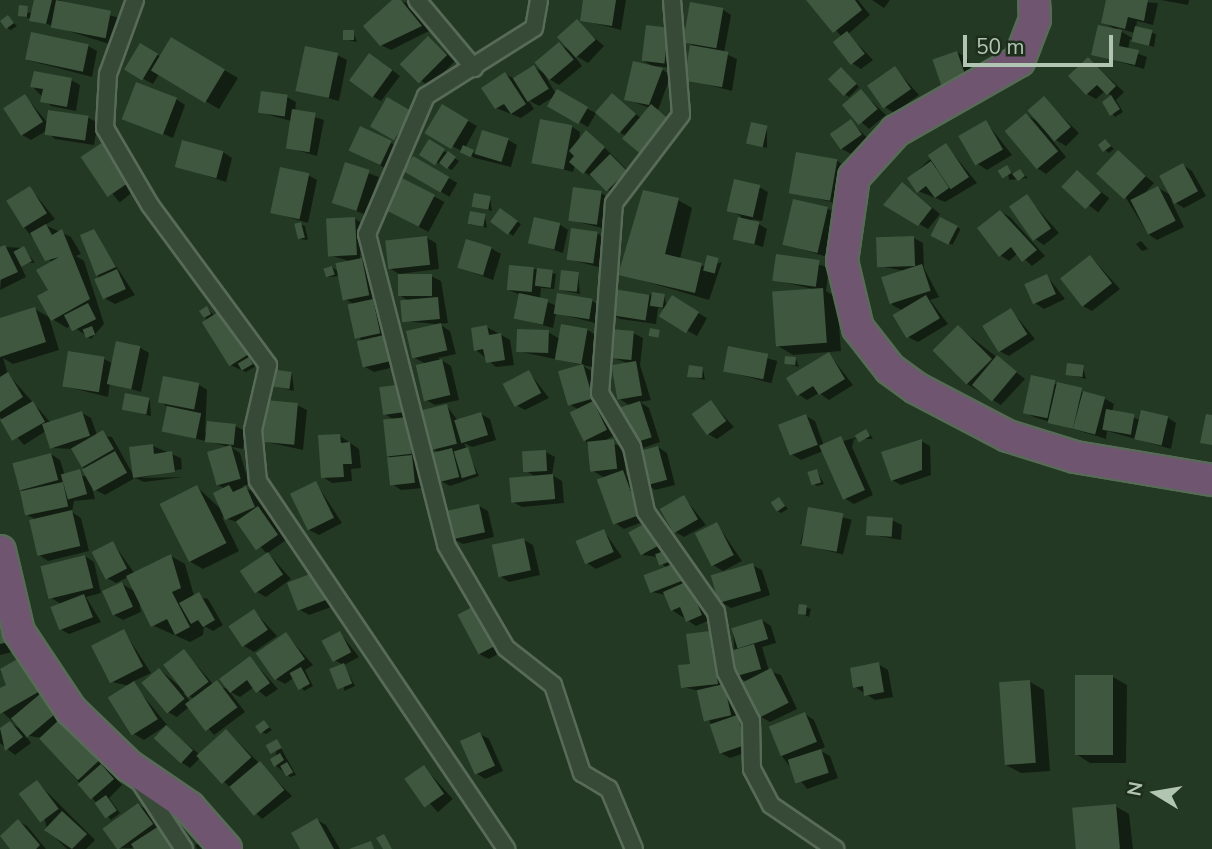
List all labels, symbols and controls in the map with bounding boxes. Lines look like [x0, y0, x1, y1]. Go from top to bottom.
scale bar [967, 21, 1118, 65]
text: 50 m [976, 33, 1025, 61]
north arrow [1121, 758, 1191, 828]
text: N [1121, 780, 1150, 798]

